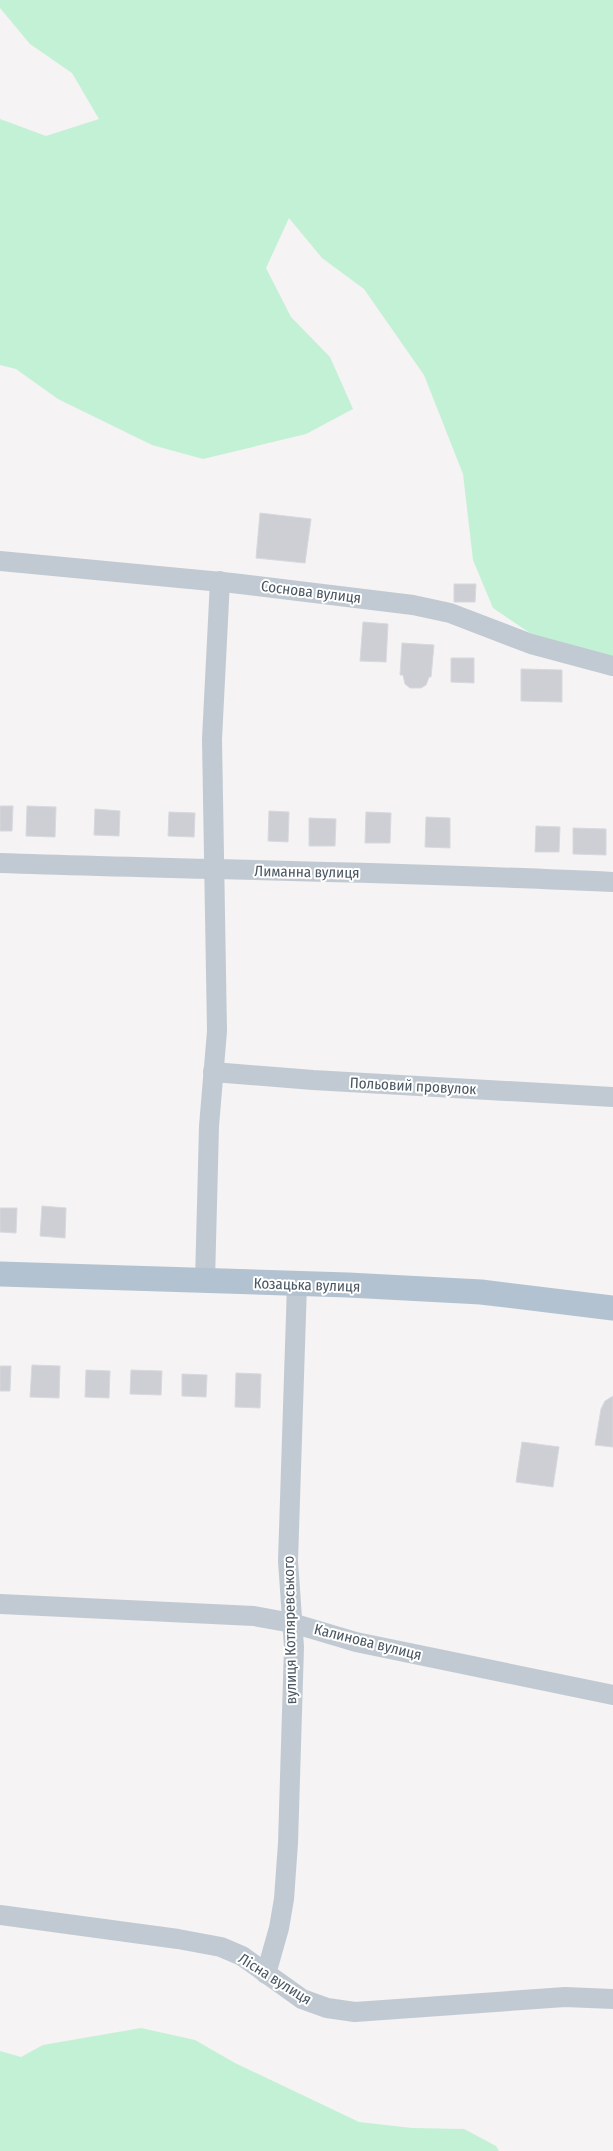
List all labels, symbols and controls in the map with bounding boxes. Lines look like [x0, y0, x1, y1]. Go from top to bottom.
street label: Соснова вулиця [260, 577, 362, 607]
street label: Лиманна вулиця [254, 862, 360, 882]
street label: Польовий провулок [349, 1074, 477, 1098]
street label: Козацька вулиця [253, 1274, 361, 1296]
street label: вулиця Котляревського [280, 1555, 300, 1705]
street label: Калинова вулиця [312, 1620, 424, 1664]
street label: Лісна вулиця [235, 1949, 315, 2009]

